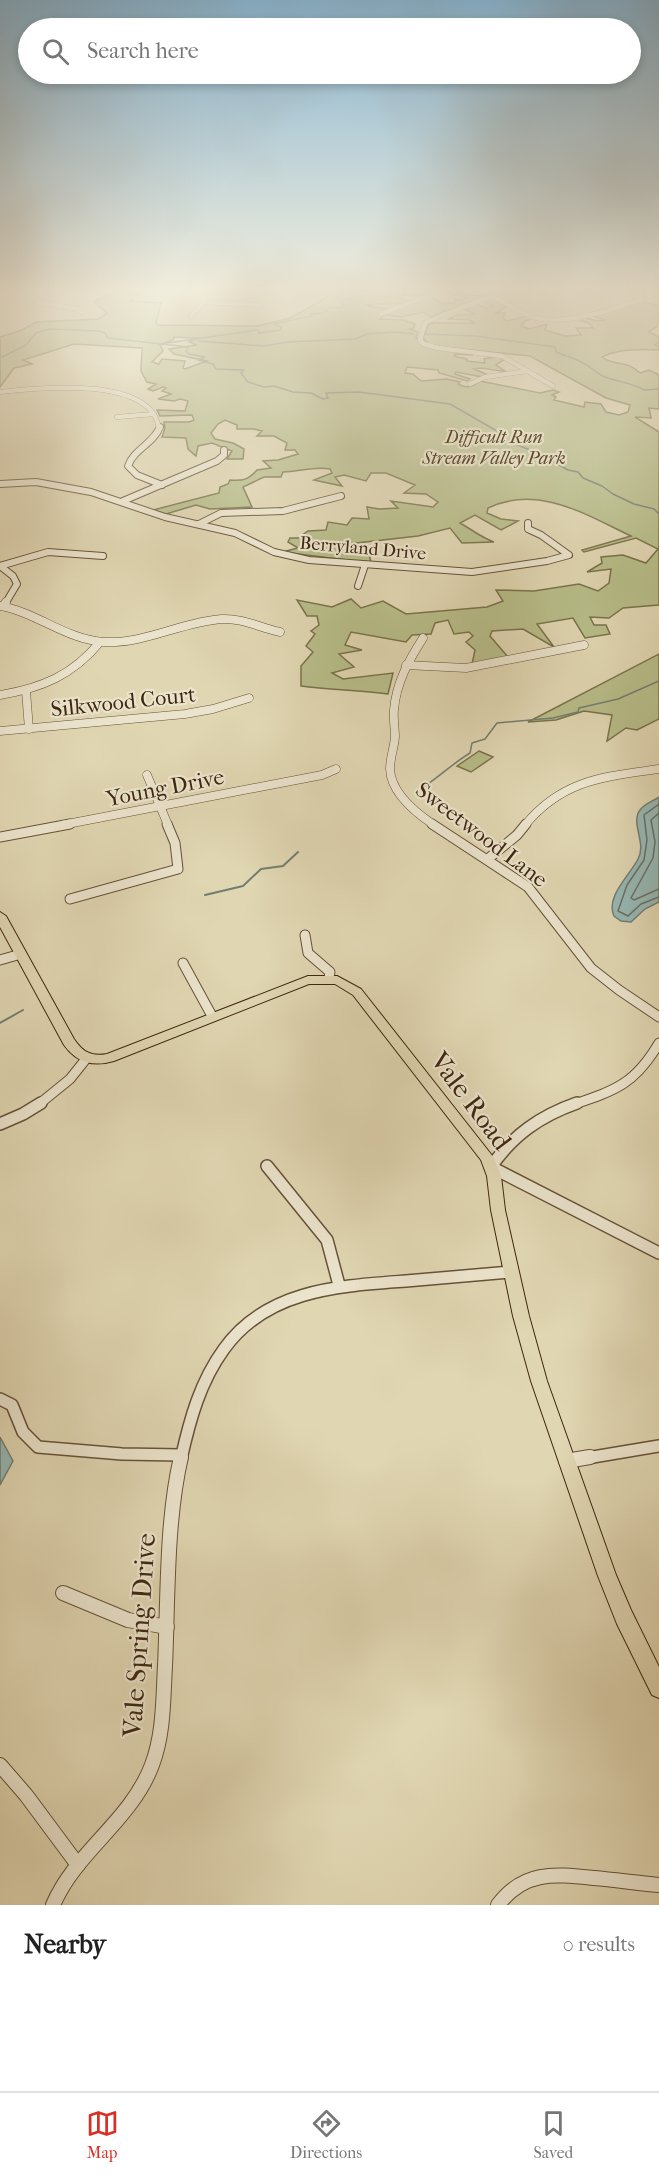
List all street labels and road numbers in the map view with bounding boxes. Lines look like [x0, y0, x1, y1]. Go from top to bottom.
street label: Berryland Drive [299, 533, 427, 564]
street label: Silkwood Court [49, 681, 197, 723]
street label: Young Drive [103, 764, 226, 812]
street label: Sweetwood Lane [410, 777, 553, 893]
street label: Vale Road [423, 1045, 519, 1157]
street label: Vale Spring Drive [116, 1532, 162, 1739]

